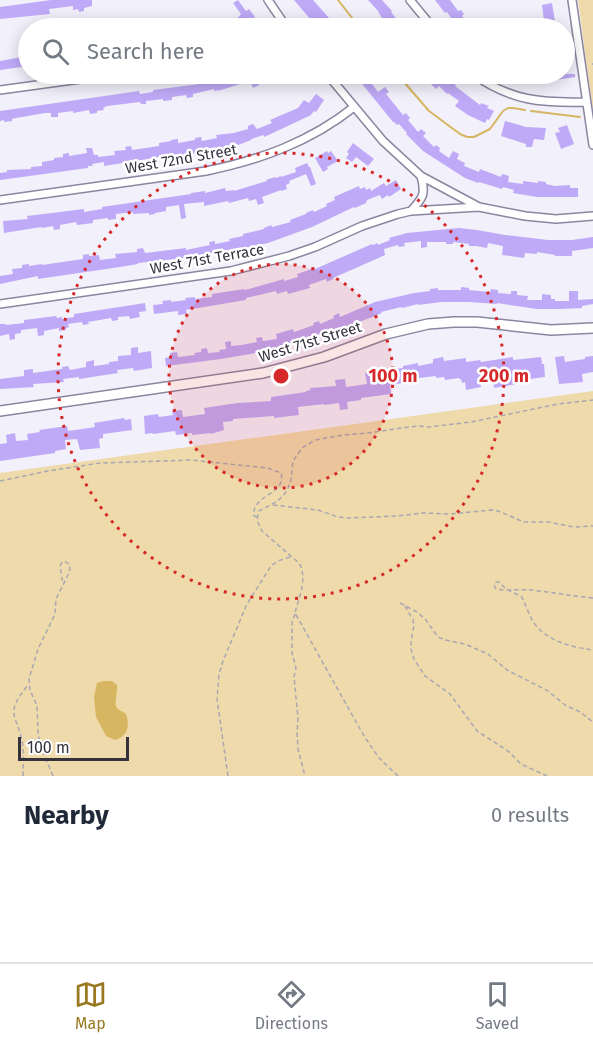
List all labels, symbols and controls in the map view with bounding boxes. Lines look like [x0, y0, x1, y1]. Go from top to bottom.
search box [18, 18, 575, 84]
icon: search [39, 35, 72, 68]
text: Search here [87, 38, 205, 65]
street label: West 72nd Street [124, 140, 239, 178]
street label: West 71st Terrace [149, 240, 265, 278]
street label: West 71st Street [256, 318, 364, 366]
text: 100 m [369, 365, 417, 387]
text: 200 m [479, 365, 529, 387]
centre of rings [271, 366, 291, 386]
scale bar [18, 734, 129, 762]
text: 100 m [27, 738, 70, 757]
text: Nearby [24, 800, 109, 831]
text: 0 results [491, 803, 569, 827]
tab: Map [74, 978, 107, 1033]
tab: Directions [255, 978, 328, 1033]
tab: Saved [476, 978, 519, 1033]

